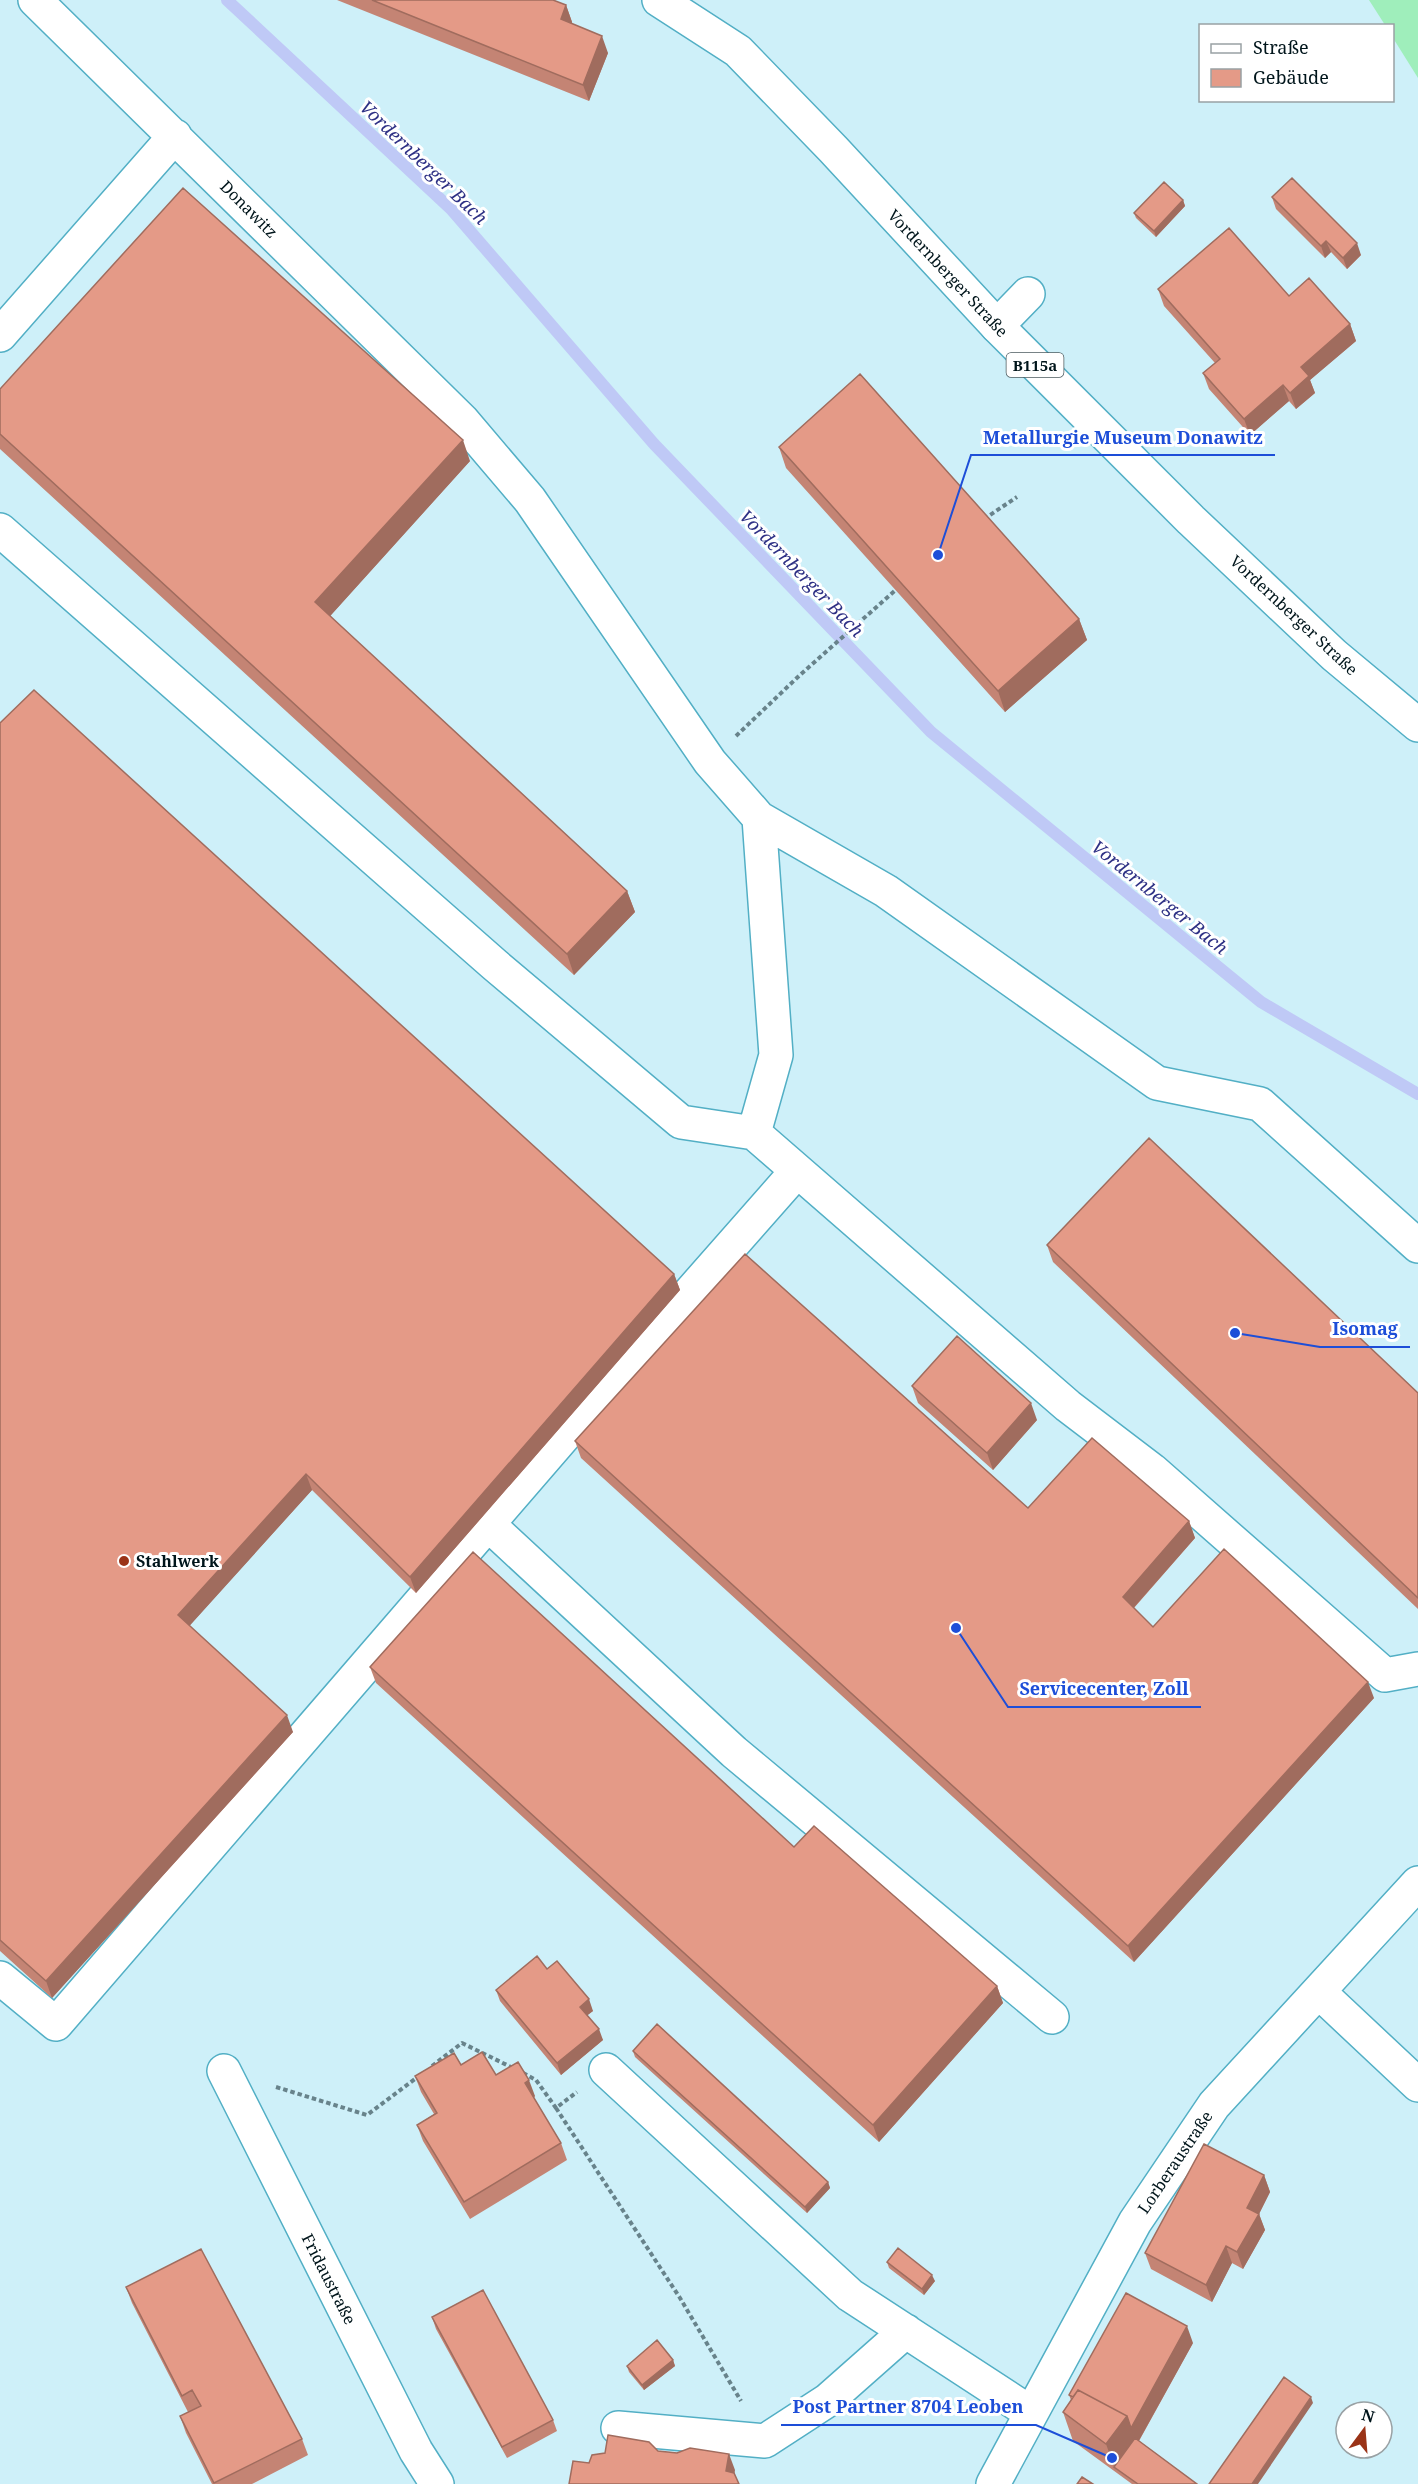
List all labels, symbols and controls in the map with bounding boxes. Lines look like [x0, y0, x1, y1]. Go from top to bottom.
legend [1199, 24, 1394, 102]
text: Straße [1253, 35, 1309, 59]
text: Gebäude [1253, 65, 1329, 89]
water label: Vordernberger Bach [355, 95, 493, 229]
street label: Donawitz [215, 175, 283, 243]
street label: Vordernberger Straße [883, 204, 1013, 342]
road number: B115a [1006, 353, 1064, 377]
callout: Metallurgie Museum Donawitz [971, 419, 1275, 455]
text: Metallurgie Museum Donawitz [983, 425, 1263, 449]
water label: Vordernberger Bach [735, 504, 869, 642]
street label: Vordernberger Straße [1225, 550, 1363, 680]
water label: Vordernberger Bach [1087, 835, 1233, 960]
callout: Isomag [1320, 1311, 1410, 1347]
text: Isomag [1332, 1316, 1399, 1340]
place label: Stahlwerk [136, 1550, 220, 1572]
marker: Stahlwerk [117, 1554, 131, 1568]
callout: Servicecenter, Zoll [1008, 1671, 1201, 1707]
text: Servicecenter, Zoll [1019, 1676, 1189, 1700]
street label: Lorberaustraße [1132, 2106, 1218, 2218]
street label: Fridaustraße [297, 2230, 361, 2328]
callout: Post Partner 8704 Leoben [781, 2389, 1036, 2425]
text: Post Partner 8704 Leoben [792, 2394, 1024, 2418]
north arrow [1334, 2400, 1394, 2460]
text: N [1359, 2403, 1378, 2428]

